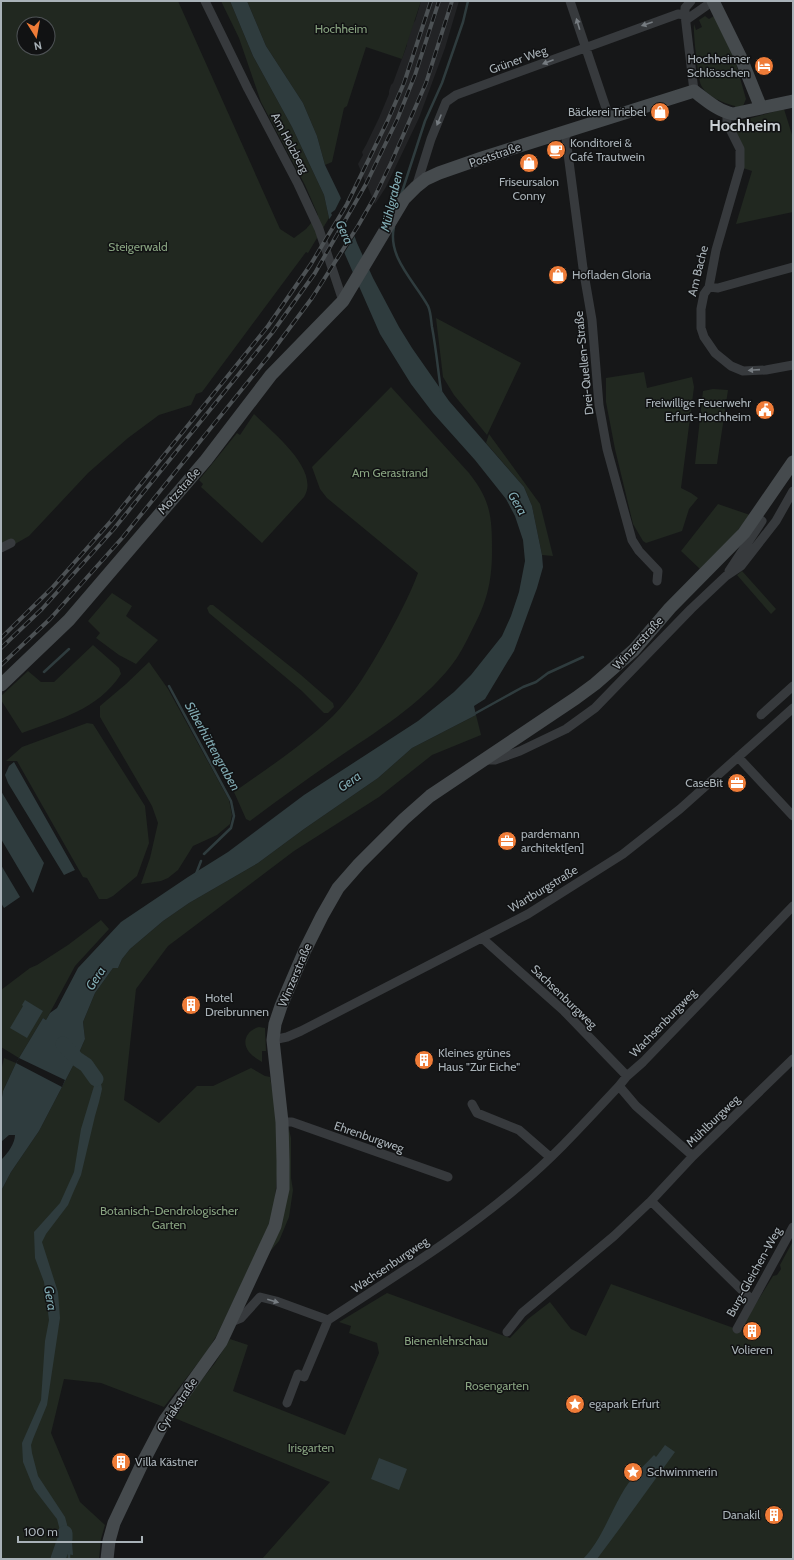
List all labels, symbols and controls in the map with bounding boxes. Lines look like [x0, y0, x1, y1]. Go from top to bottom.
north arrow [16, 16, 56, 56]
one-way arrow [574, 18, 580, 30]
park label: Hochheim [315, 21, 367, 36]
one-way arrow [641, 22, 653, 28]
text: N [33, 38, 43, 53]
street label: Grüner Weg [487, 42, 550, 77]
place label: Hochheimer Schlösschen [687, 51, 750, 80]
hotel icon: Hochheimer Schlösschen [753, 55, 775, 77]
one-way arrow [542, 59, 554, 65]
shop icon: Bäckerei Triebel [649, 101, 671, 123]
place label: Bäckerei Triebel [568, 104, 646, 119]
street label: Am Holzberg [268, 110, 313, 177]
one-way arrow [435, 115, 441, 127]
district label: Hochheim [709, 116, 781, 135]
place label: Konditorei & Café Trautwein [570, 135, 645, 164]
street label: Poststraße [467, 139, 523, 170]
cafe icon: Konditorei & Café Trautwein [545, 139, 567, 161]
shop icon: Friseursalon Conny [518, 152, 540, 174]
water label: Mühlgraben [376, 169, 406, 234]
place label: Friseursalon Conny [499, 174, 559, 203]
water label: Gera [333, 217, 357, 247]
park label: Steigerwald [108, 239, 168, 254]
street label: Am Bache [684, 244, 711, 298]
shop icon: Hofladen Gloria [547, 264, 569, 286]
place label: Hofladen Gloria [572, 267, 651, 282]
street label: Drei-Quellen-Straße [571, 310, 596, 416]
one-way arrow [748, 367, 760, 374]
place label: Freiwillige Feuerwehr Erfurt-Hochheim [645, 395, 751, 424]
public building icon: Freiwillige Feuerwehr Erfurt-Hochheim [754, 399, 776, 421]
street label: Motzstraße [154, 464, 203, 517]
park label: Am Gerastrand [352, 465, 428, 480]
water label: Gera [505, 488, 531, 518]
street label: Winzerstraße [609, 613, 666, 672]
water label: Silberhüttengraben [182, 699, 244, 793]
water label: Gera [334, 767, 364, 795]
office icon: CaseBit [726, 772, 748, 794]
place label: CaseBit [685, 775, 723, 790]
place label: pardemann architekt[en] [521, 826, 584, 855]
office icon: pardemann architekt[en] [496, 830, 518, 852]
street label: Wartburgstraße [505, 862, 580, 915]
street label: Winzerstraße [274, 941, 315, 1009]
street label: Sachsenburgweg [528, 961, 601, 1033]
water label: Gera [81, 963, 109, 993]
street label: Wachsenburgweg [626, 984, 700, 1060]
place label: Hotel Dreibrunnen [205, 990, 269, 1019]
building icon: Hotel Dreibrunnen [180, 994, 202, 1016]
place label: Kleines grünes Haus "Zur Eiche" [438, 1045, 520, 1074]
building icon: Kleines grünes Haus "Zur Eiche" [413, 1049, 435, 1071]
street label: Mühlburgweg [683, 1091, 743, 1150]
street label: Ehrenburgweg [332, 1118, 407, 1156]
park label: Botanisch-Dendrologischer Garten [100, 1203, 238, 1232]
street label: Burg-Gleichen-Weg [723, 1223, 785, 1319]
street label: Wachsenburgweg [348, 1233, 432, 1296]
water label: Gera [41, 1284, 61, 1312]
one-way arrow [267, 1298, 279, 1304]
building icon: Volieren [741, 1320, 763, 1342]
park label: Bienenlehrschau [404, 1333, 488, 1348]
place label: Volieren [731, 1342, 773, 1357]
street label: Cyriakstraße [153, 1375, 200, 1435]
park label: Rosengarten [465, 1378, 529, 1393]
place icon: egapark Erfurt [564, 1393, 586, 1415]
place label: egapark Erfurt [589, 1396, 660, 1411]
park label: Irisgarten [288, 1440, 335, 1455]
building icon: Villa Kästner [110, 1451, 132, 1473]
place label: Villa Kästner [135, 1454, 198, 1469]
place icon: Schwimmerin [622, 1461, 644, 1483]
place label: Schwimmerin [647, 1464, 718, 1479]
building icon: Danakil [763, 1504, 785, 1526]
place label: Danakil [722, 1507, 760, 1522]
scale bar [18, 1518, 142, 1544]
text: 100 m [24, 1524, 58, 1539]

